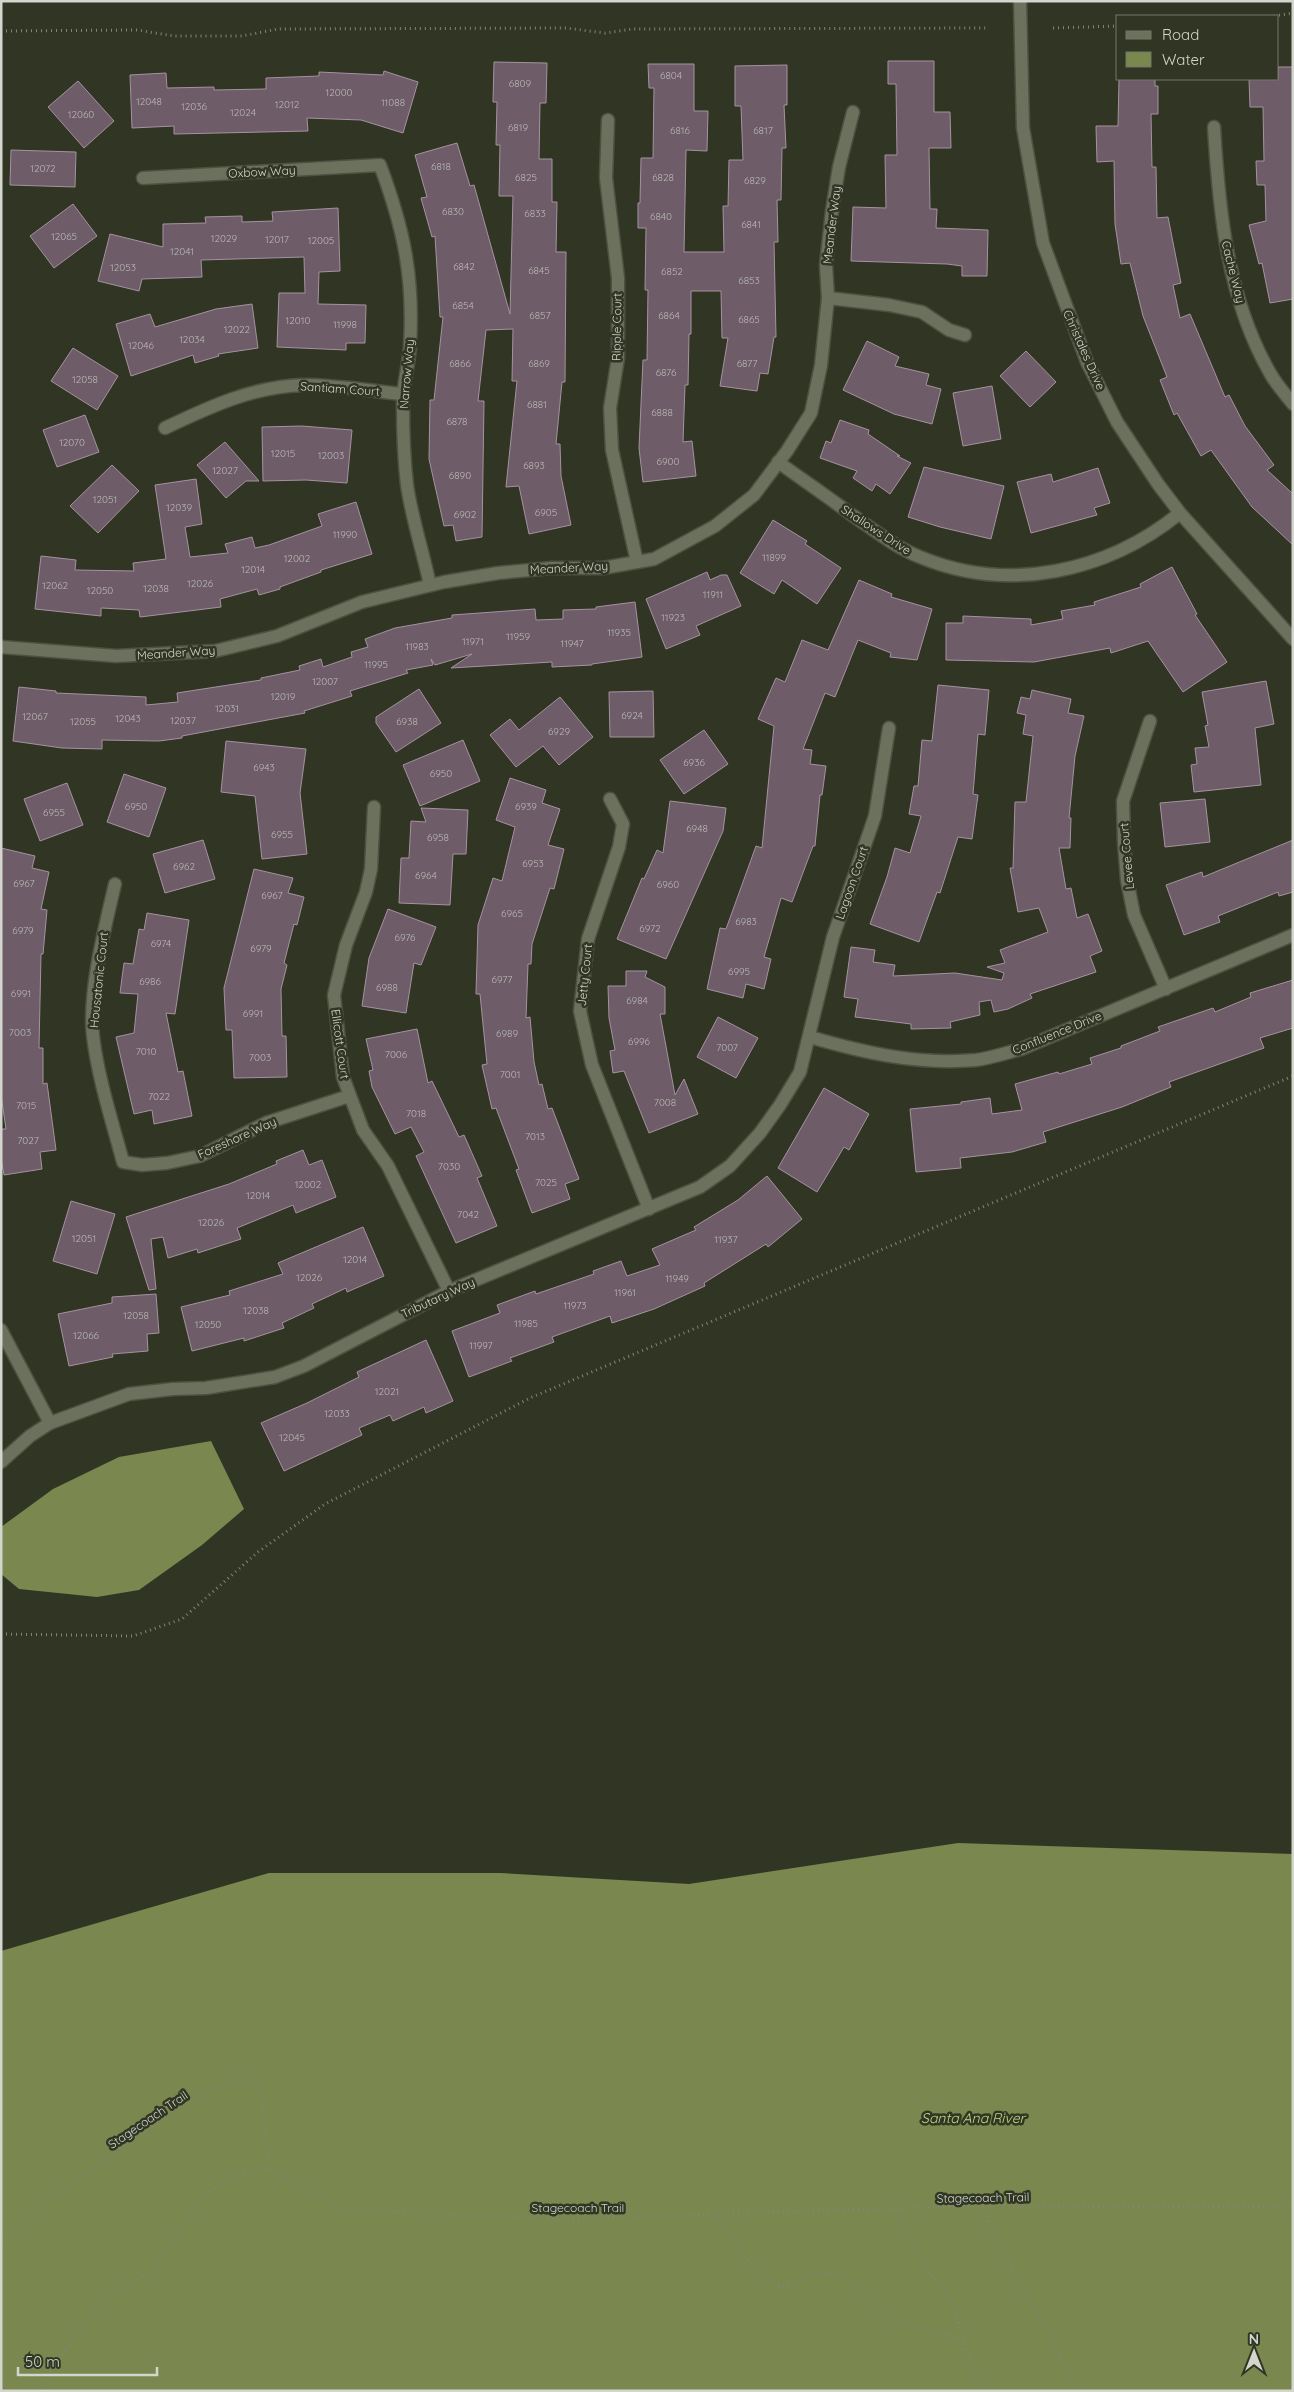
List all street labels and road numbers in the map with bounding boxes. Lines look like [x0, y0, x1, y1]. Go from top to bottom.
street label: Oxbow Way [228, 162, 296, 181]
street label: Meander Way [819, 185, 844, 265]
street label: Cache Way [1218, 239, 1248, 305]
street label: Ripple Court [608, 293, 625, 361]
street label: Christales Drive [1060, 307, 1109, 392]
street label: Narrow Way [396, 338, 417, 410]
street label: Santiam Court [300, 378, 380, 399]
street label: Shallows Drive [839, 501, 914, 558]
street label: Meander Way [529, 558, 609, 577]
street label: Meander Way [136, 642, 216, 663]
street label: Levee Court [1116, 822, 1137, 890]
street label: Lagoon Court [832, 844, 871, 921]
street label: Housatonic Court [86, 931, 111, 1029]
street label: Jetty Court [574, 943, 595, 1007]
street label: Ellicott Court [328, 1008, 353, 1080]
street label: Confluence Drive [1010, 1008, 1104, 1057]
street label: Foreshore Way [195, 1113, 279, 1162]
street label: Tributary Way [399, 1274, 477, 1321]
street label: Stagecoach Trail [105, 2087, 190, 2152]
street label: Stagecoach Trail [936, 2189, 1029, 2206]
street label: Stagecoach Trail [532, 2200, 624, 2215]

